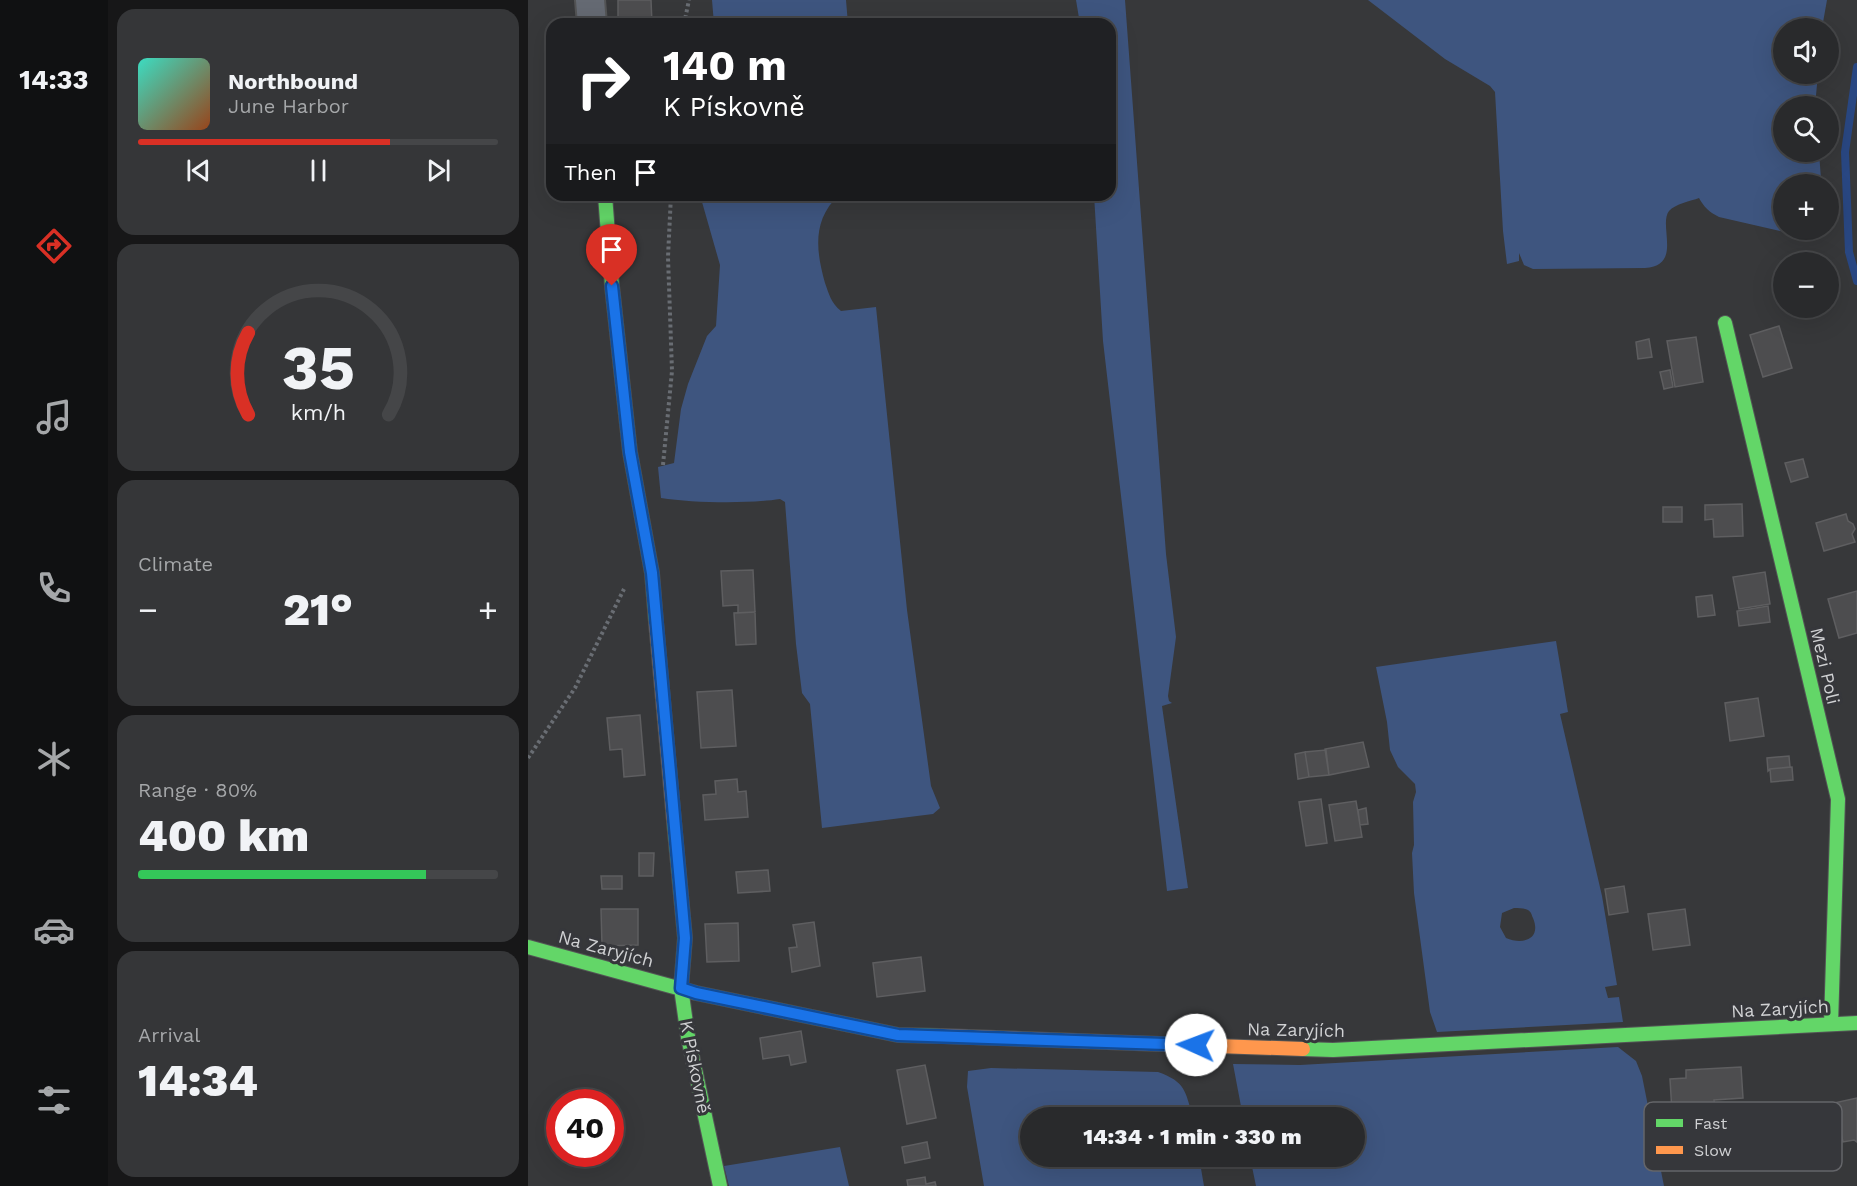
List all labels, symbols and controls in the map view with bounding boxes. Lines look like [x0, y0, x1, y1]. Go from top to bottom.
map controls [1773, 18, 1839, 318]
button: sound [1773, 18, 1839, 84]
text: 140 m [663, 41, 787, 90]
icon: right [564, 42, 642, 120]
text: 14:33 [19, 64, 89, 96]
text: Northbound [228, 69, 358, 94]
text: K Pískovně [663, 91, 805, 123]
text: June Harbor [228, 94, 349, 118]
button: search [1773, 96, 1839, 162]
icon: previous [182, 154, 215, 187]
icon: pause [302, 154, 335, 187]
icon: next [422, 154, 455, 187]
icon: arrive [629, 156, 662, 189]
text: Then [564, 160, 617, 185]
button: + [1773, 174, 1839, 240]
pin [586, 224, 637, 286]
icon: directions [33, 225, 75, 267]
icon: arrive [595, 233, 628, 266]
button: − [1773, 252, 1839, 318]
text: 35 [281, 331, 355, 404]
icon: music [33, 396, 75, 438]
text: km/h [290, 400, 346, 425]
text: Climate [138, 552, 213, 576]
icon: phone [33, 567, 75, 609]
text: 21° [283, 583, 353, 636]
text: − [138, 590, 158, 629]
text: + [478, 590, 498, 629]
street label: Mezi Poli [1806, 625, 1844, 706]
icon: climate [33, 738, 75, 780]
text: Range · 80% [138, 778, 257, 802]
text: 400 km [138, 809, 309, 862]
icon: car [33, 909, 75, 951]
street label: Na Zaryjích [556, 926, 656, 971]
street label: Na Zaryjích [1730, 995, 1829, 1022]
position arrow [1164, 1013, 1228, 1077]
street label: K Pískovně [676, 1018, 715, 1115]
street label: Na Zaryjích [1247, 1018, 1345, 1041]
text: Arrival [138, 1023, 200, 1047]
text: 14:34 [138, 1054, 258, 1107]
icon: filters [33, 1079, 75, 1121]
speed limit sign: 40 [546, 1089, 624, 1167]
legend [1644, 1102, 1842, 1171]
text: Fast [1694, 1114, 1727, 1133]
text: 14:34 · 1 min · 330 m [1083, 1124, 1302, 1149]
text: Slow [1694, 1141, 1732, 1160]

